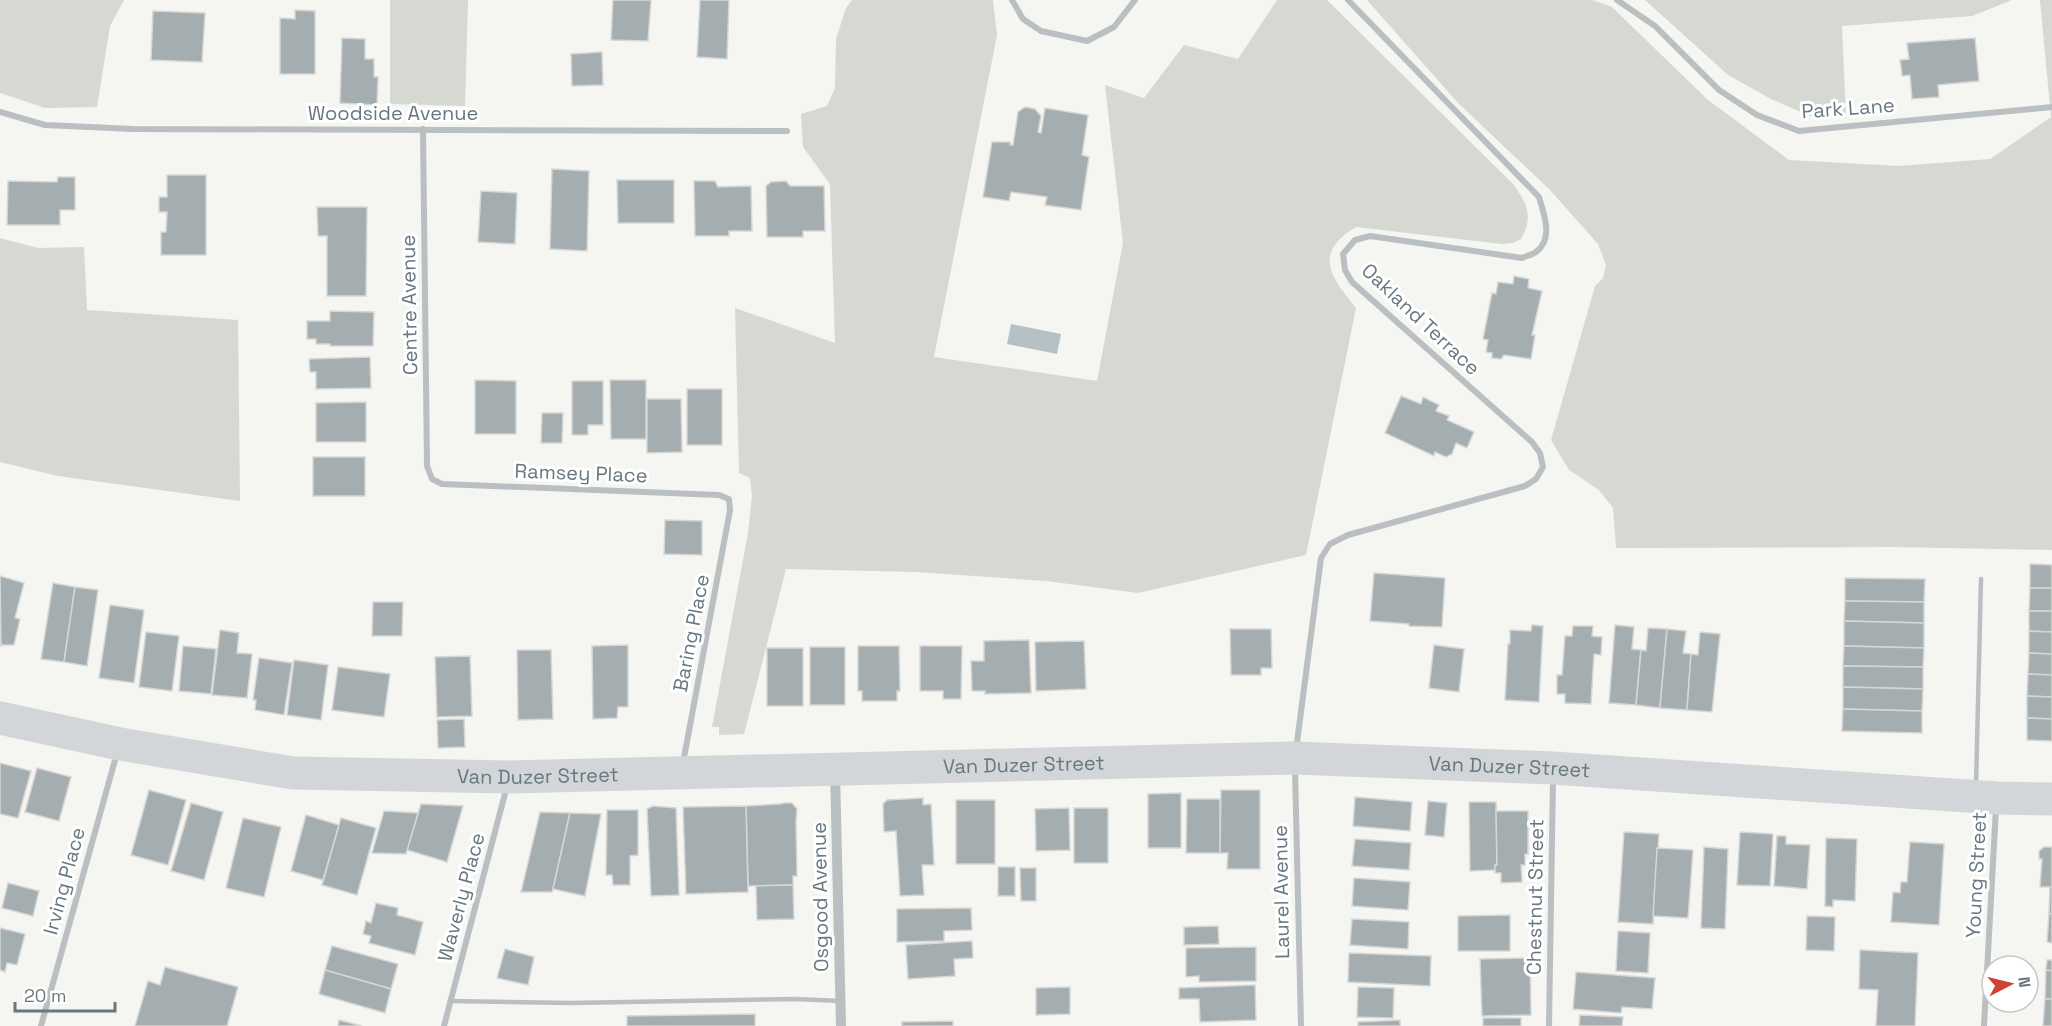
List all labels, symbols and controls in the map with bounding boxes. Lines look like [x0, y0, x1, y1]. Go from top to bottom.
street label: Park Lane [1801, 92, 1895, 124]
street label: Woodside Avenue [308, 100, 478, 126]
street label: Centre Avenue [395, 235, 423, 375]
street label: Oakland Terrace [1356, 257, 1486, 381]
street label: Ramsey Place [514, 458, 648, 488]
street label: Baring Place [667, 572, 715, 694]
street label: Van Duzer Street [942, 750, 1105, 780]
street label: Van Duzer Street [1428, 750, 1591, 783]
street label: Van Duzer Street [457, 761, 619, 790]
street label: Young Street [1960, 811, 1992, 939]
street label: Chestnut Street [1521, 819, 1549, 975]
street label: Osgood Avenue [806, 822, 834, 972]
street label: Irving Place [37, 824, 91, 938]
street label: Laurel Avenue [1267, 825, 1295, 959]
street label: Waverly Place [431, 830, 491, 964]
north arrow [1980, 954, 2040, 1014]
scale bar [15, 975, 116, 1013]
text: N [2013, 976, 2035, 989]
text: 20 m [24, 984, 67, 1007]

